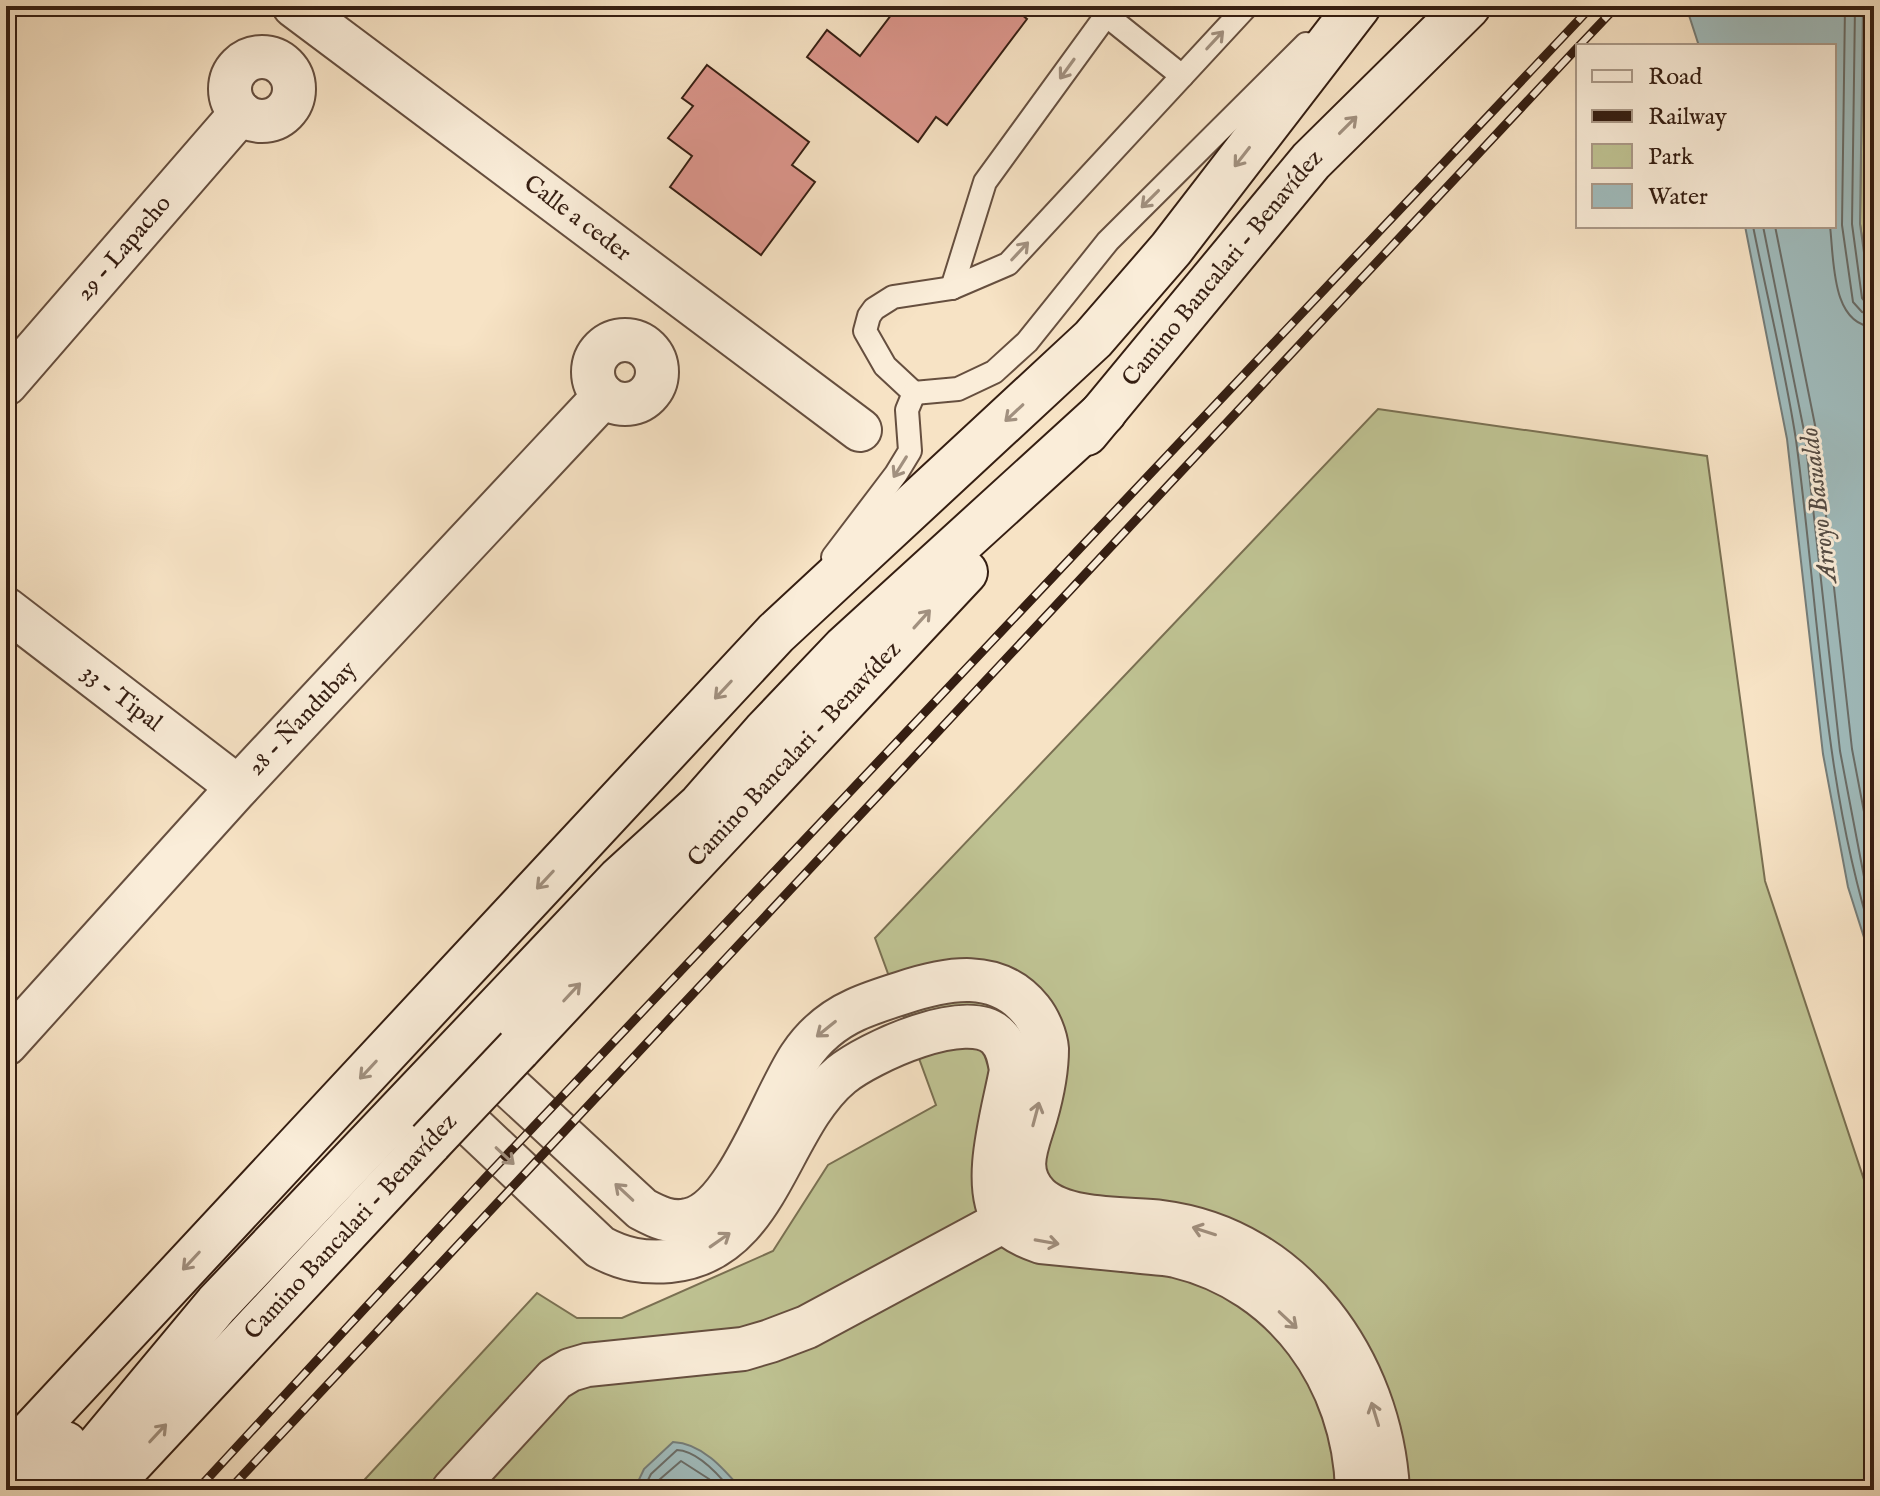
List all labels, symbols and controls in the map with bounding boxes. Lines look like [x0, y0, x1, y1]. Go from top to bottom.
one-way arrow [1206, 30, 1225, 50]
legend [1576, 44, 1836, 228]
one-way arrow [1059, 58, 1076, 79]
text: Road [1648, 62, 1702, 93]
text: Railway [1648, 102, 1727, 133]
one-way arrow [1338, 116, 1358, 135]
text: Park [1648, 142, 1694, 173]
street label: Camino Bancalari - Benavídez [1115, 143, 1329, 393]
one-way arrow [1234, 145, 1251, 167]
street label: Calle a ceder [517, 168, 637, 269]
text: Water [1648, 182, 1708, 213]
street label: 29 - Lapacho [70, 189, 178, 307]
one-way arrow [1140, 189, 1159, 209]
one-way arrow [1010, 241, 1029, 261]
one-way arrow [1004, 403, 1024, 421]
water label: Arroyo Basualdo [1793, 425, 1845, 588]
one-way arrow [892, 455, 908, 478]
one-way arrow [912, 609, 930, 629]
street label: Camino Bancalari - Benavídez [681, 635, 908, 874]
street label: 28 - Ñandubay [241, 655, 363, 782]
street label: 33 - Tipal [75, 657, 169, 739]
one-way arrow [714, 679, 732, 699]
one-way arrow [536, 869, 555, 889]
one-way arrow [562, 983, 580, 1003]
one-way arrow [817, 1020, 837, 1038]
one-way arrow [358, 1060, 377, 1080]
one-way arrow [1029, 1102, 1044, 1128]
street label: Camino Bancalari - Benavídez [238, 1107, 464, 1347]
one-way arrow [494, 1147, 514, 1165]
one-way arrow [614, 1183, 634, 1201]
one-way arrow [1192, 1223, 1217, 1238]
one-way arrow [709, 1232, 730, 1249]
one-way arrow [1034, 1235, 1059, 1250]
one-way arrow [183, 1250, 201, 1270]
one-way arrow [1277, 1310, 1297, 1328]
one-way arrow [1367, 1401, 1382, 1427]
one-way arrow [148, 1423, 167, 1443]

